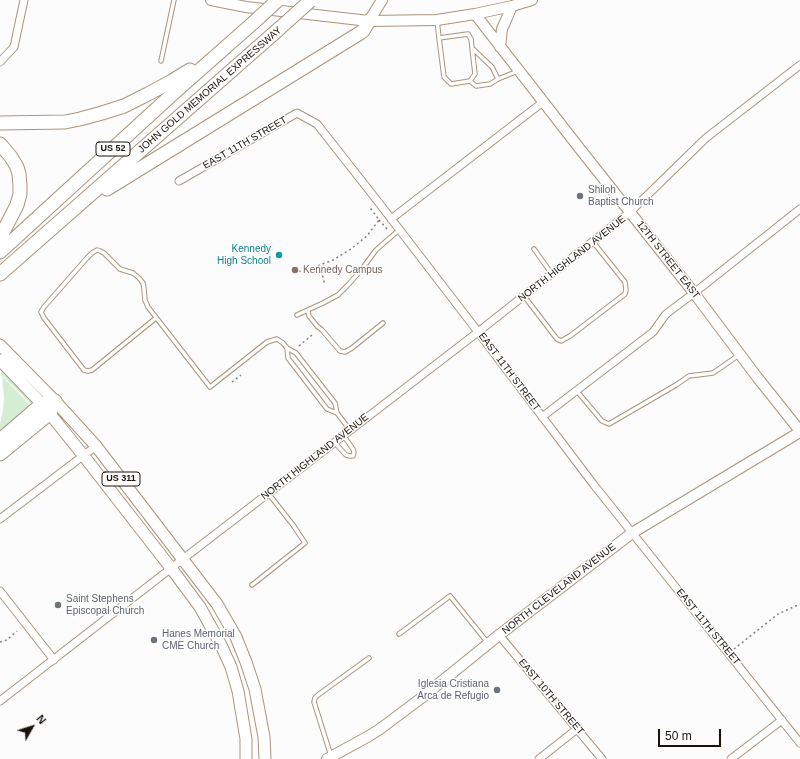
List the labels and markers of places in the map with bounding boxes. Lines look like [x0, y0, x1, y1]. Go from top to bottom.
place label: Shiloh Baptist Church [588, 184, 654, 208]
marker: Shiloh Baptist Church [575, 191, 585, 201]
place label: Kennedy High School [217, 243, 271, 266]
marker: Kennedy High School [274, 250, 284, 260]
place label: Kennedy Campus [303, 264, 382, 276]
marker: Kennedy Campus [290, 265, 300, 275]
place label: Saint Stephens Episcopal Church [66, 593, 144, 616]
marker: Saint Stephens Episcopal Church [53, 600, 63, 610]
place label: Hanes Memorial CME Church [162, 628, 235, 652]
marker: Hanes Memorial CME Church [149, 635, 159, 645]
place label: Iglesia Cristiana Arca de Refugio [417, 678, 489, 702]
marker: Iglesia Cristiana Arca de Refugio [492, 685, 502, 695]

